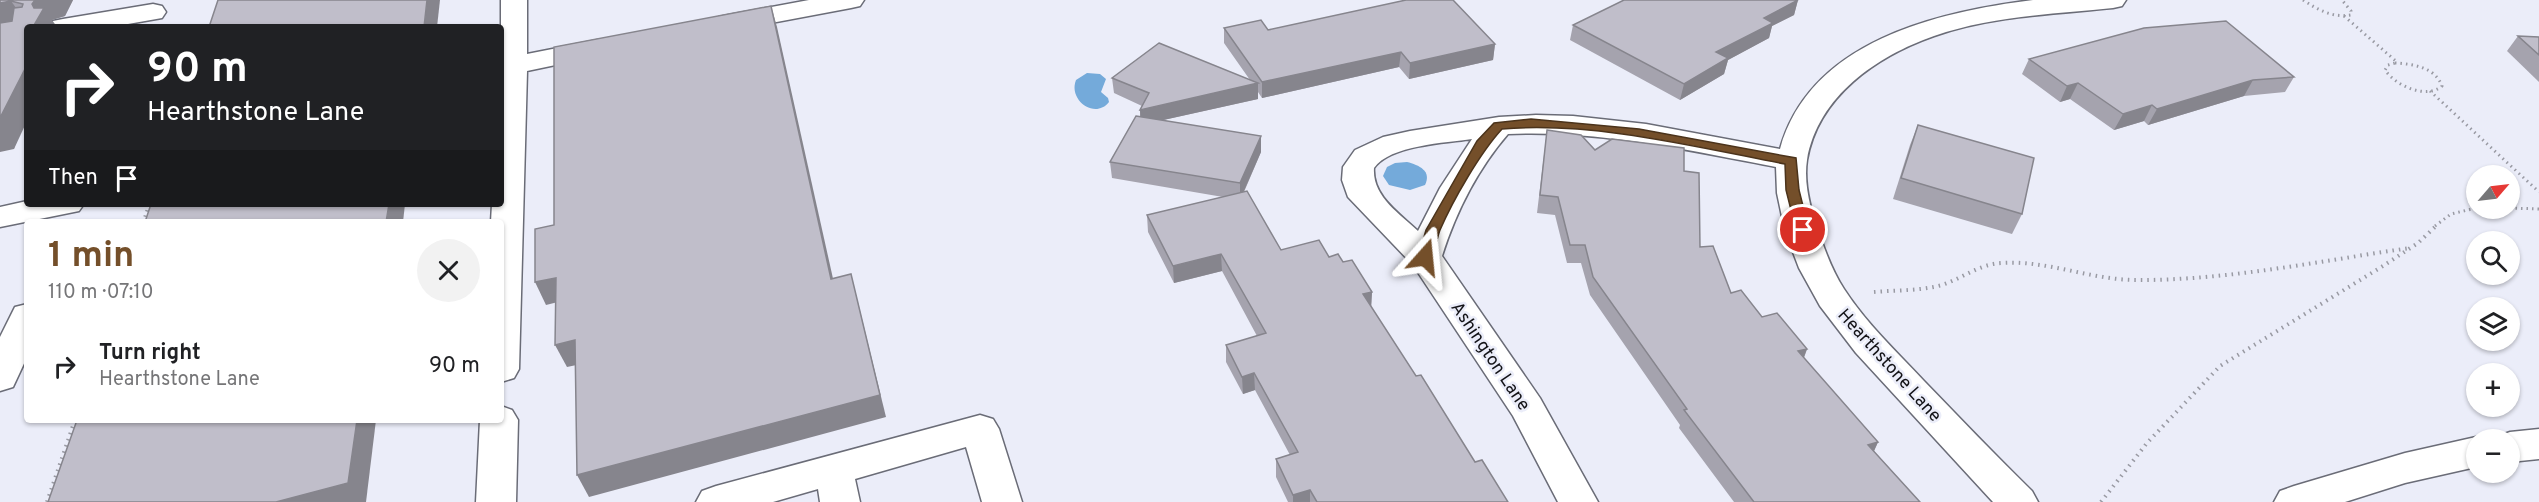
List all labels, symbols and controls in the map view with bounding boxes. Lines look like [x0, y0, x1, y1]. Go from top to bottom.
text: 90 m [147, 44, 248, 97]
icon: right [48, 48, 126, 126]
text: Hearthstone Lane [147, 96, 364, 130]
icon: arrive [110, 162, 143, 195]
text: Then [48, 165, 98, 192]
north arrow [2466, 165, 2520, 219]
map controls [2466, 165, 2520, 483]
pin [1777, 204, 1828, 255]
icon: arrive [1786, 213, 1819, 246]
position arrow [1393, 225, 1457, 289]
button: search [2466, 231, 2520, 285]
text: 1 min [48, 234, 134, 280]
button: close [417, 239, 480, 302]
text: 110 m · 07:10 [48, 280, 153, 306]
button: layers [2466, 297, 2520, 351]
street label: Ashington Lane [1445, 298, 1535, 416]
street label: Hearthstone Lane [1832, 305, 1946, 428]
text: Turn right [99, 340, 201, 367]
icon: right [48, 350, 81, 383]
text: 90 m [429, 353, 480, 380]
button: + [2466, 363, 2520, 417]
text: Hearthstone Lane [99, 367, 260, 393]
button: − [2466, 429, 2520, 483]

